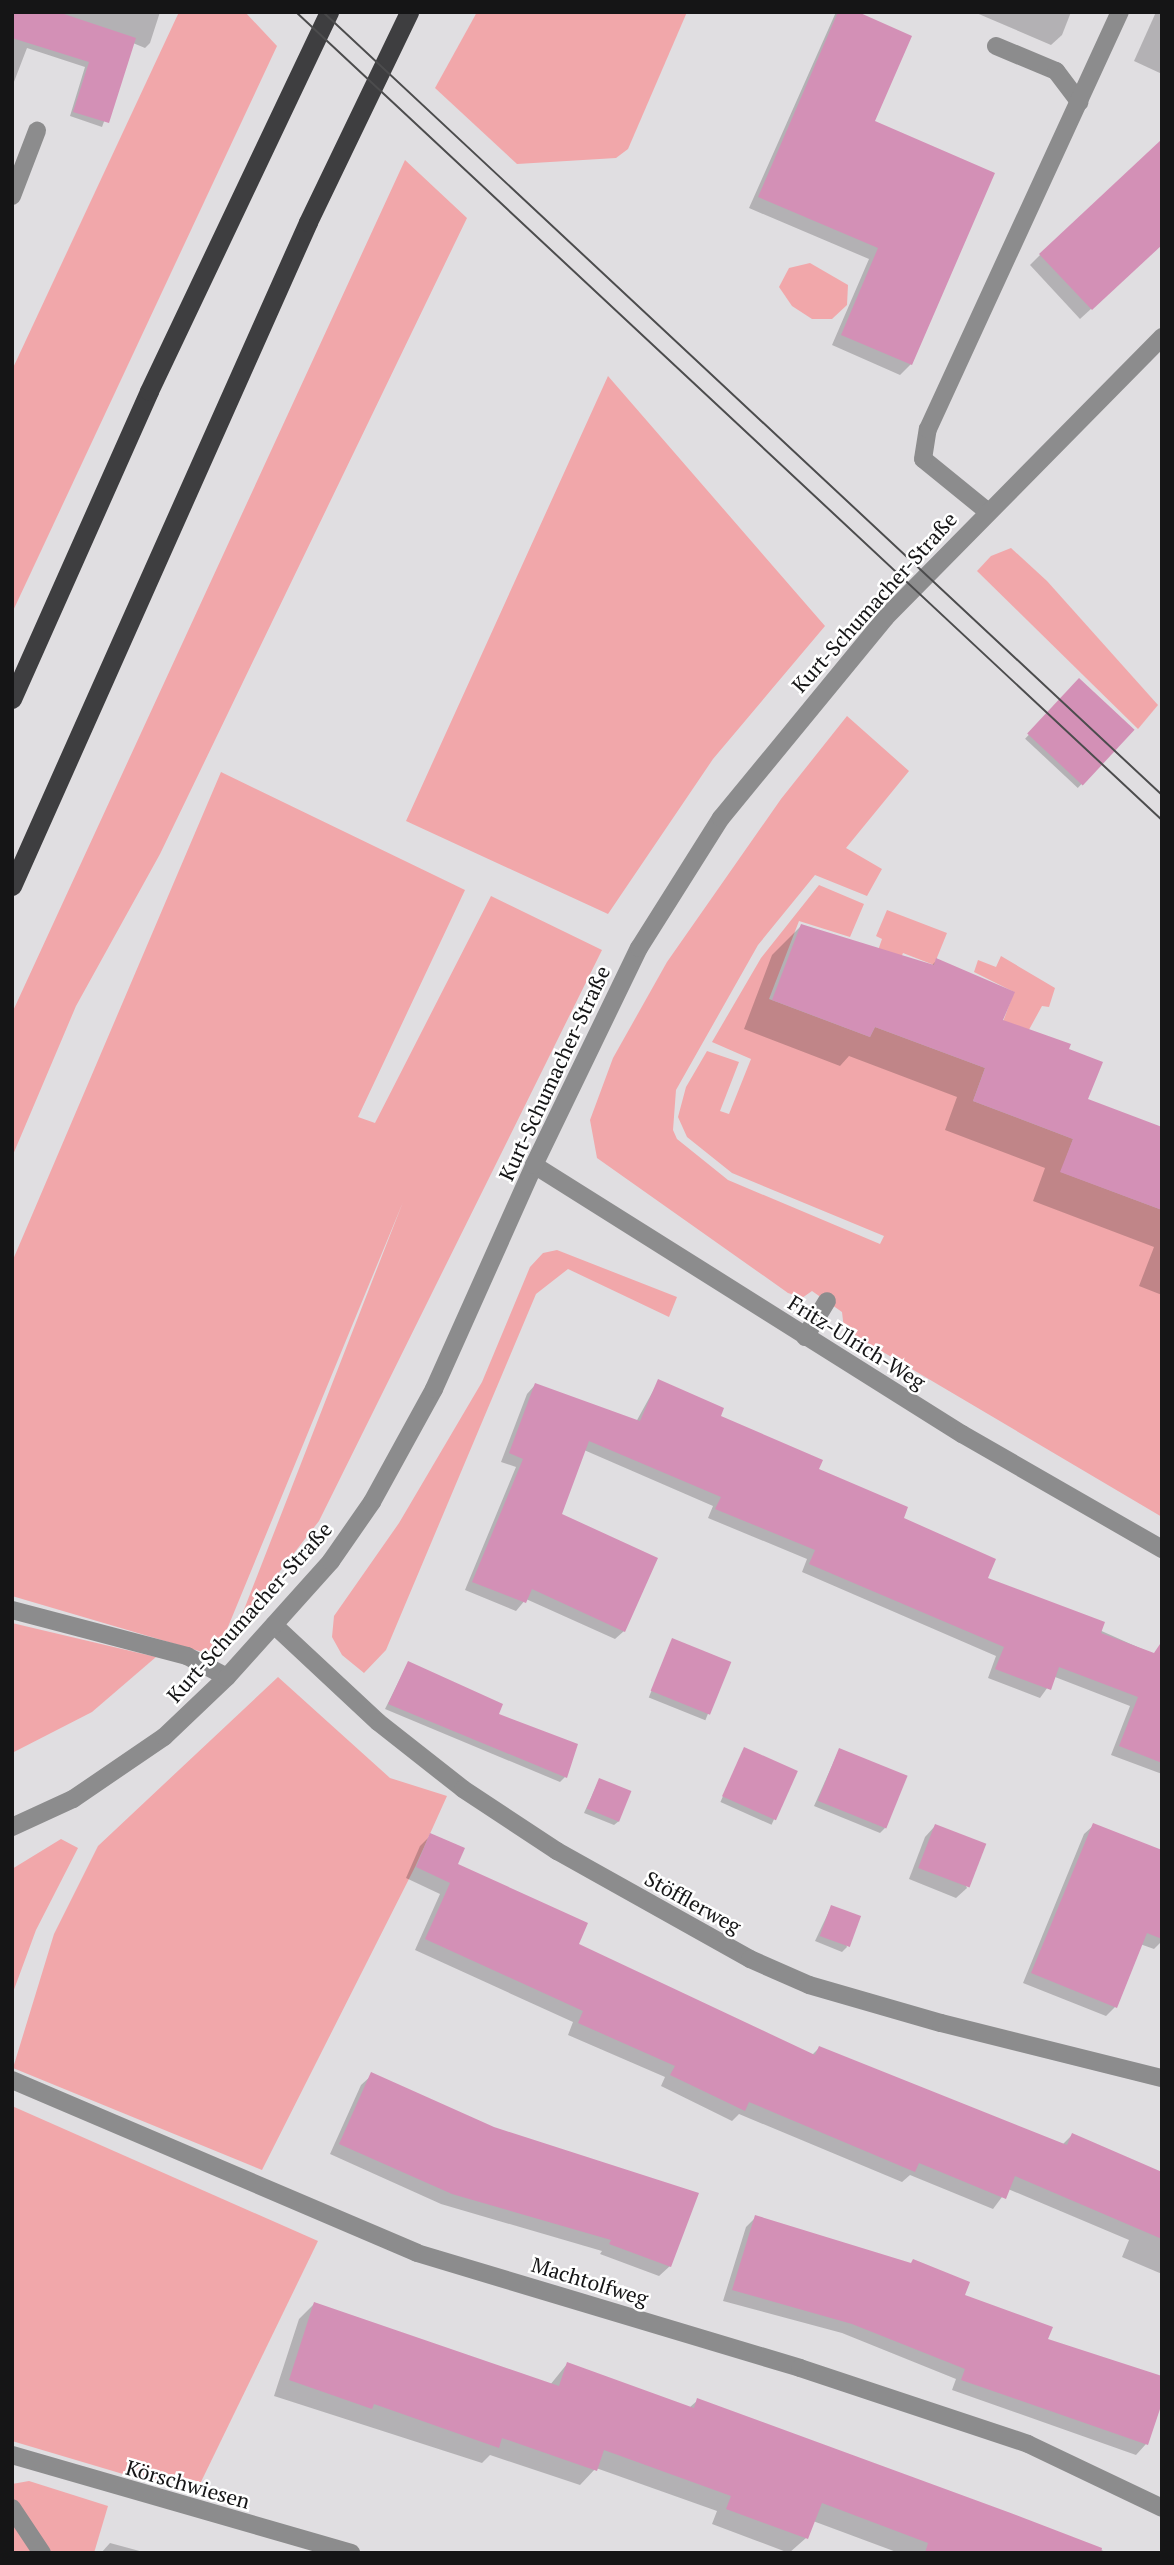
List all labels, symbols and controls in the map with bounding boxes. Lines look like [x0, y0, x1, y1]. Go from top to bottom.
street label: Kurt-Schumacher-Straße [786, 507, 962, 697]
street label: Kurt-Schumacher-Straße [493, 962, 615, 1184]
street label: Fritz-Ulrich-Weg [784, 1290, 930, 1394]
street label: Kurt-Schumacher-Straße [161, 1517, 337, 1707]
street label: Stöfflerweg [640, 1865, 746, 1939]
street label: Machtolfweg [529, 2251, 651, 2311]
street label: Körschwiesen [123, 2454, 253, 2514]

